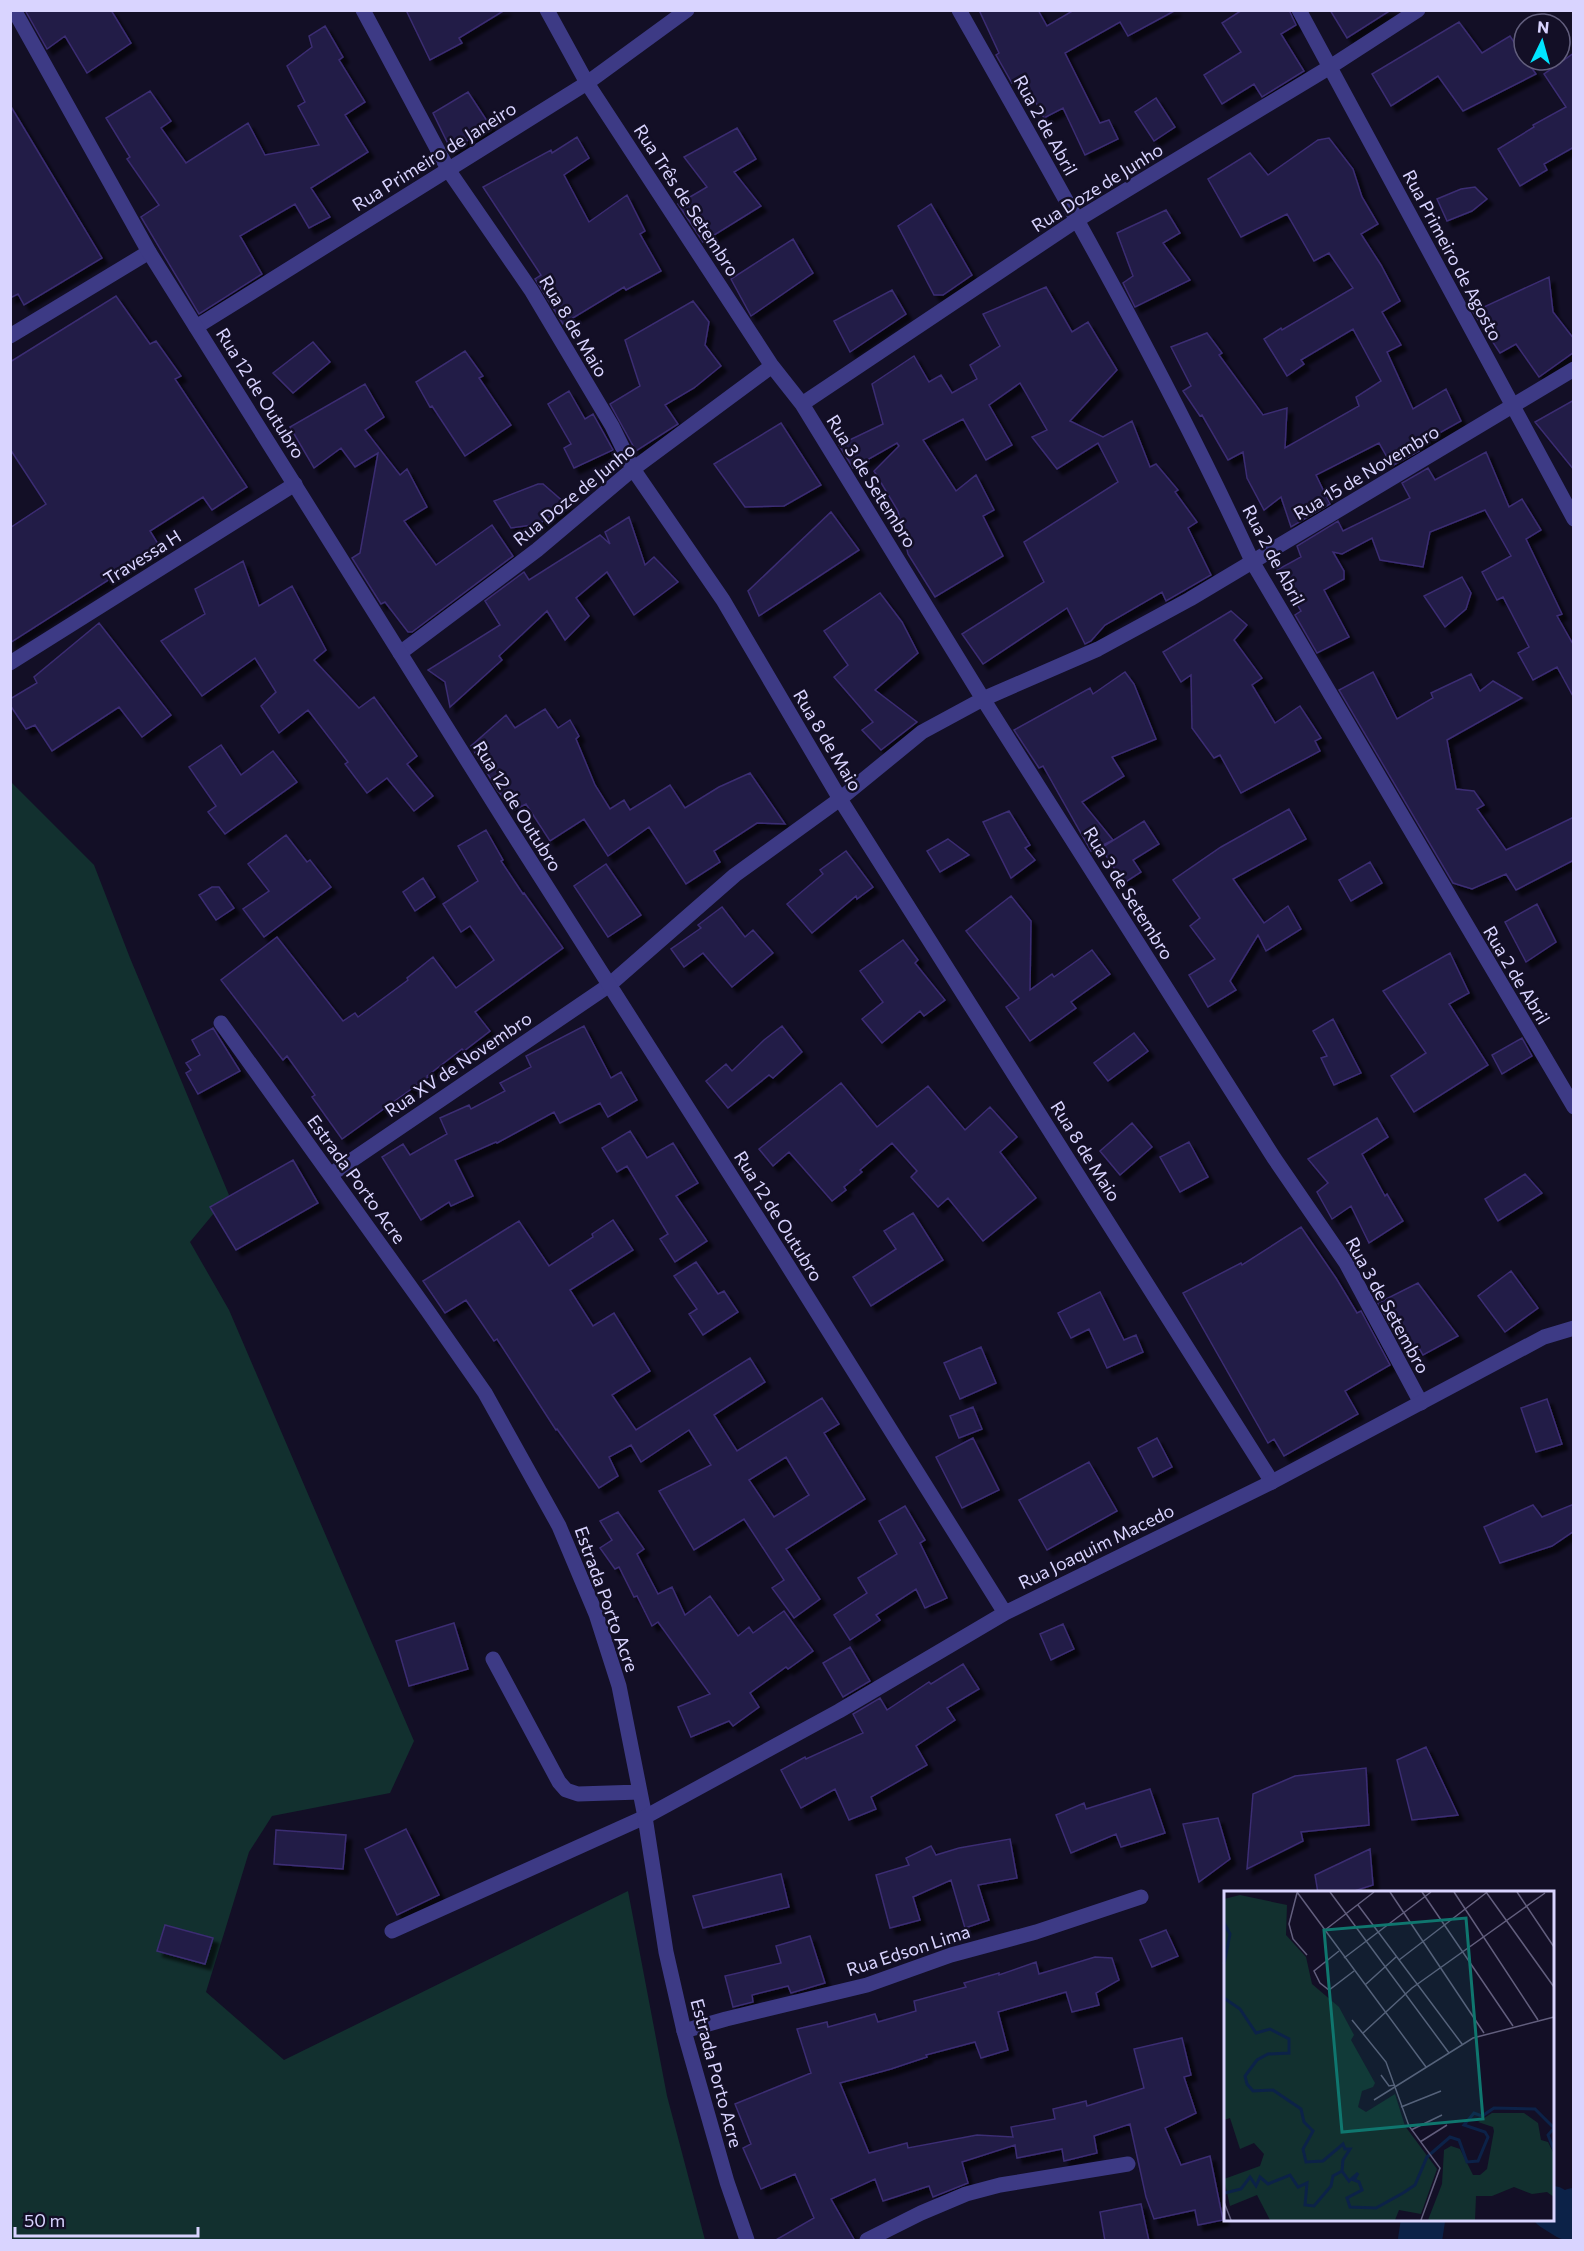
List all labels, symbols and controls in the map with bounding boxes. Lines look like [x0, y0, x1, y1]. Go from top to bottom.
north arrow [1512, 12, 1572, 72]
text: N [1537, 17, 1550, 37]
street label: Rua 2 de Abril [1009, 71, 1083, 179]
street label: Rua Primeiro de Janeiro [348, 97, 520, 215]
street label: Rua Três de Setembro [630, 120, 744, 280]
street label: Rua Doze de Junho [1027, 138, 1167, 236]
street label: Rua Primeiro de Agosto [1399, 166, 1507, 344]
street label: Rua 8 de Maio [535, 271, 613, 381]
street label: Rua 12 de Outubro [212, 324, 310, 462]
street label: Rua 3 de Setembro [822, 410, 922, 552]
street label: Rua 15 de Novembro [1289, 420, 1443, 524]
street label: Rua Doze de Junho [509, 438, 639, 550]
street label: Rua 2 de Abril [1238, 501, 1310, 609]
street label: Travessa H [99, 525, 185, 589]
street label: Rua 8 de Maio [789, 685, 867, 795]
street label: Rua 12 de Outubro [469, 737, 567, 875]
street label: Rua 3 de Setembro [1079, 822, 1179, 964]
street label: Rua 2 de Abril [1479, 922, 1555, 1028]
street label: Rua XV de Novembro [380, 1007, 536, 1121]
street label: Rua 8 de Maio [1046, 1097, 1126, 1205]
street label: Estrada Porto Acre [303, 1110, 411, 1248]
street label: Rua 12 de Outubro [730, 1147, 828, 1285]
street label: Rua 3 de Setembro [1341, 1233, 1435, 1377]
street label: Rua Joaquim Macedo [1014, 1499, 1178, 1593]
street label: Estrada Porto Acre [570, 1523, 644, 1675]
inset map [1224, 1891, 1554, 2221]
street label: Rua Edson Lima [843, 1920, 973, 1980]
street label: Estrada Porto Acre [687, 1996, 747, 2150]
scale bar [15, 2200, 198, 2238]
text: 50 m [24, 2209, 65, 2231]

